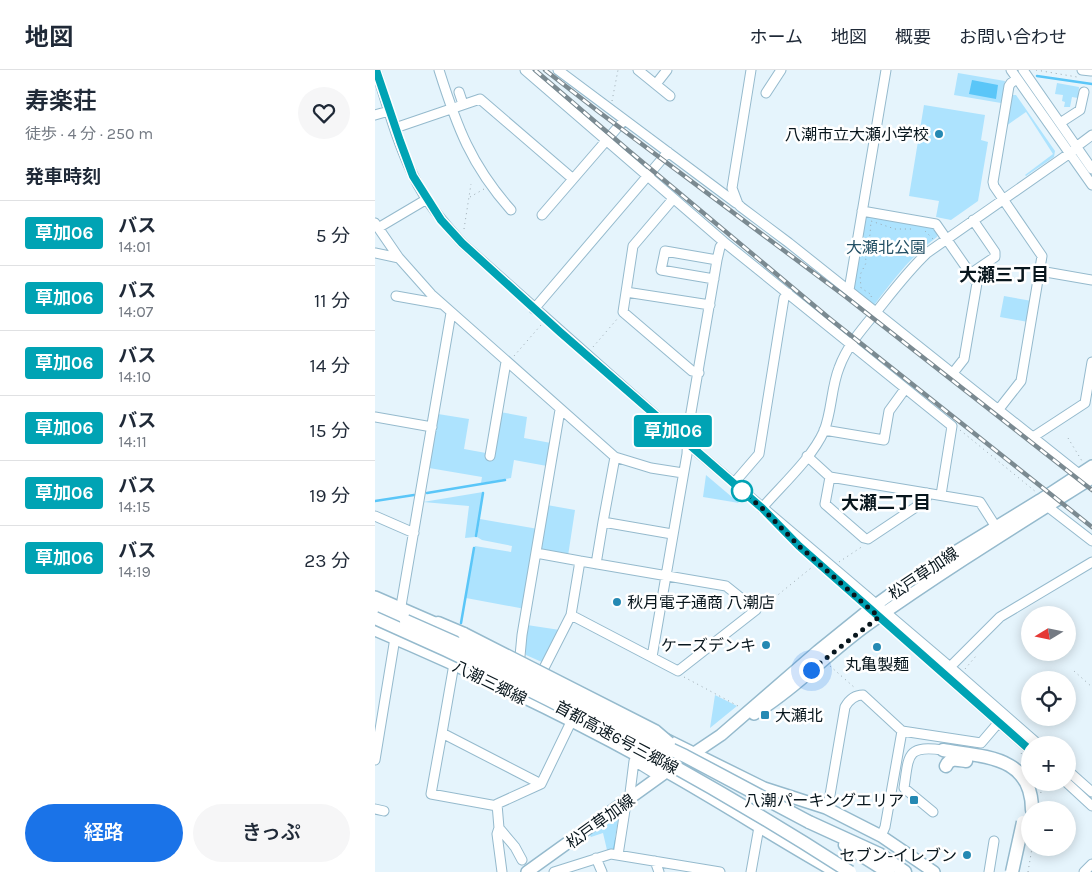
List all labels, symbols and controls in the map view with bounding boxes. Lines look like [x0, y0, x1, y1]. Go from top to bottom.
text: 地図 [25, 23, 73, 51]
text: ホーム [750, 26, 803, 48]
text: 地図 [831, 26, 867, 48]
text: 概要 [895, 26, 931, 48]
text: お問い合わせ [959, 26, 1067, 48]
text: 寿楽荘 [25, 87, 97, 115]
button: heart [298, 87, 350, 139]
text: 徒歩 · 4 分 · 250 m [25, 124, 153, 143]
place label: 八潮市立大瀬小学校 [785, 125, 929, 144]
marker: 八潮市立大瀬小学校 [933, 128, 945, 140]
text: 発車時刻 [25, 166, 101, 188]
text: バス [118, 215, 156, 237]
text: 草加06 [35, 222, 93, 244]
text: 5 分 [316, 225, 350, 247]
text: 14:01 [118, 237, 151, 256]
park label: 大瀬北公園 [846, 238, 926, 257]
district label: 大瀬三丁目 [959, 264, 1049, 286]
text: バス [118, 280, 156, 302]
text: 草加06 [35, 287, 93, 309]
text: 11 分 [314, 290, 350, 312]
text: 14:07 [118, 302, 153, 321]
text: バス [118, 345, 156, 367]
text: 草加06 [35, 352, 93, 374]
text: 14 分 [310, 355, 350, 377]
text: 14:10 [118, 367, 151, 386]
text: バス [118, 410, 156, 432]
line badge: 草加06 [638, 415, 708, 447]
text: 草加06 [35, 417, 93, 439]
text: 15 分 [309, 420, 350, 442]
text: 草加06 [644, 420, 702, 442]
text: 14:11 [118, 432, 147, 451]
text: バス [118, 475, 156, 497]
unlabelled marker [731, 480, 753, 502]
text: 草加06 [35, 482, 93, 504]
text: 19 分 [309, 485, 350, 507]
district label: 大瀬二丁目 [841, 492, 931, 514]
text: 14:15 [118, 497, 151, 516]
text: バス [118, 540, 156, 562]
street label: 松戸草加線 [885, 543, 962, 604]
text: 草加06 [35, 547, 93, 569]
text: 23 分 [304, 550, 350, 572]
text: 14:19 [118, 562, 151, 581]
place label: 秋月電子通商 八潮店 [627, 593, 775, 612]
marker: 秋月電子通商 八潮店 [611, 596, 623, 608]
north arrow [1021, 606, 1076, 661]
map controls [1021, 606, 1076, 856]
place label: ケーズデンキ [661, 636, 756, 655]
marker: ケーズデンキ [760, 639, 772, 651]
marker: 丸亀製麺 [871, 641, 883, 653]
place label: 丸亀製麺 [845, 655, 909, 674]
street label: 八潮三郷線 [450, 656, 530, 709]
your location [799, 658, 824, 683]
button: locate [1021, 671, 1076, 726]
street label: 首都高速6号三郷線 [552, 697, 682, 778]
place label: 大瀬北 [775, 706, 823, 725]
marker: 大瀬北 [759, 709, 771, 721]
button: + [1021, 736, 1076, 791]
street label: 松戸草加線 [562, 790, 638, 853]
place label: 八潮パーキングエリア [744, 791, 904, 810]
marker: 八潮パーキングエリア [908, 794, 920, 806]
button: − [1021, 801, 1076, 856]
button: 経路 [25, 804, 183, 862]
button: きっぷ [193, 804, 350, 862]
place label: セブン-イレブン [839, 846, 957, 865]
marker: セブン-イレブン [961, 849, 973, 861]

